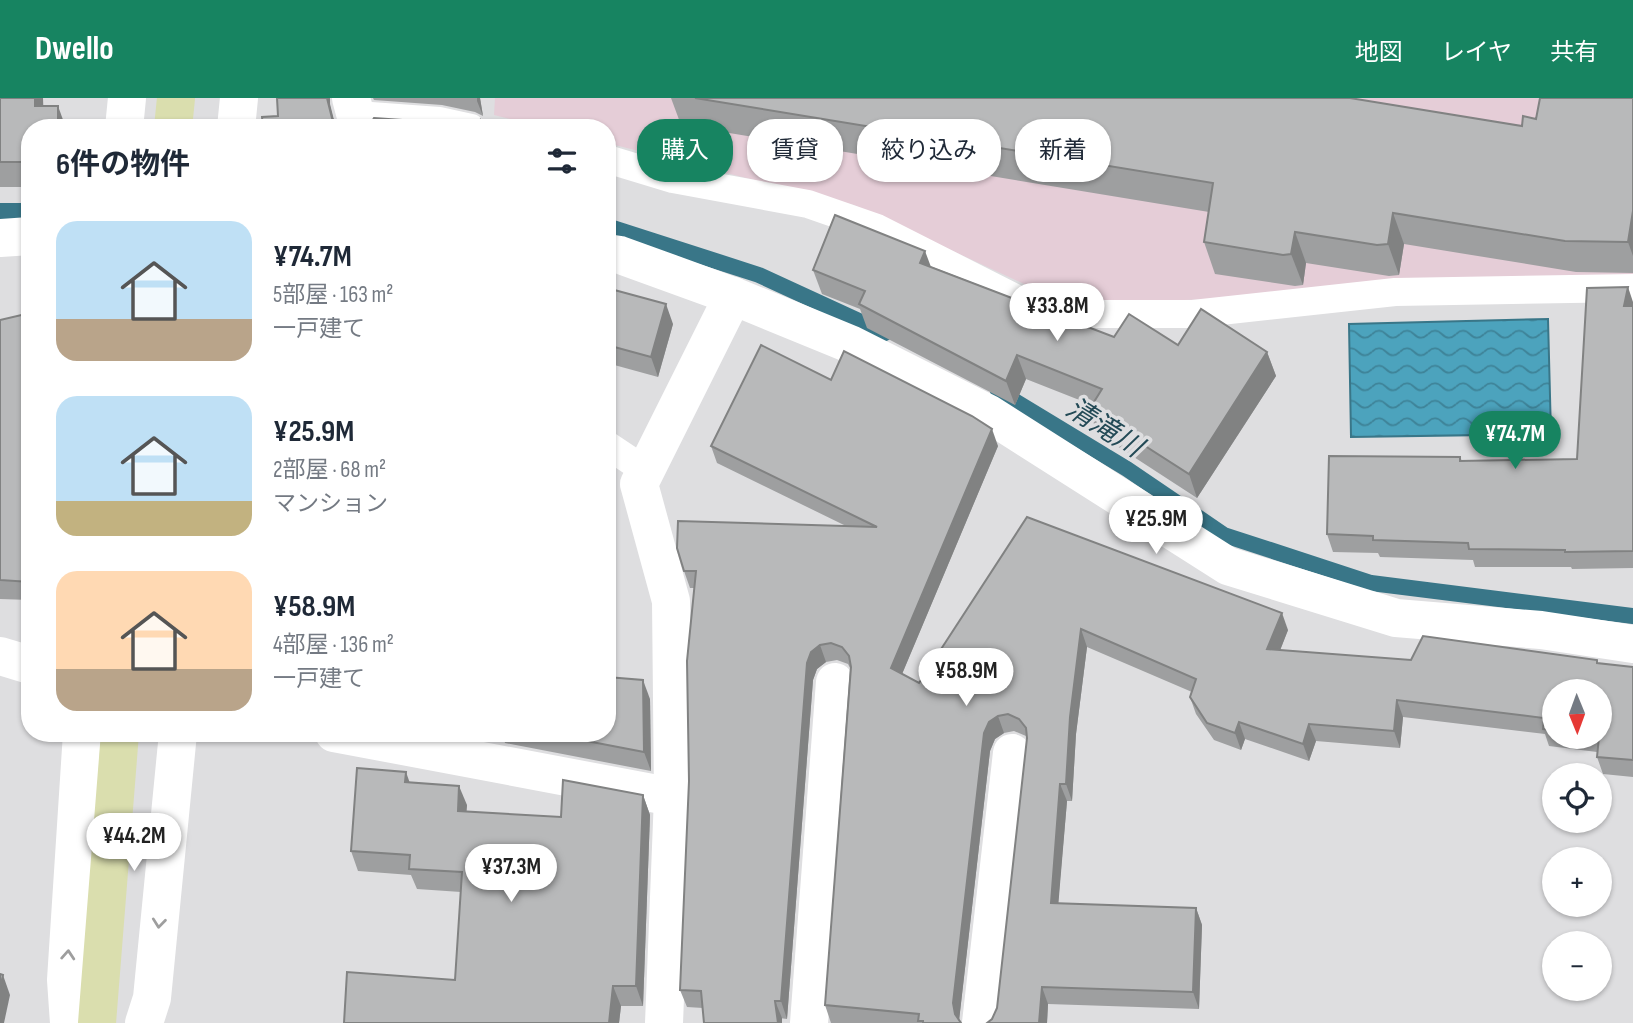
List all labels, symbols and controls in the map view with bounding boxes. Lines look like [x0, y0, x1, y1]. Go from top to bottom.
text: Dwello [35, 29, 114, 69]
text: 地図 [1355, 38, 1403, 67]
text: レイヤ [1441, 38, 1512, 67]
text: 共有 [1550, 38, 1598, 67]
chip: 購入 [637, 119, 733, 182]
chip: 賃貸 [747, 119, 843, 182]
chip: 絞り込み [857, 119, 1001, 182]
chip: 新着 [1015, 119, 1111, 182]
icon: filters [543, 142, 581, 180]
text: 6件の物件 [56, 147, 190, 183]
text: ¥74.7M [273, 239, 352, 275]
icon: home [112, 249, 196, 333]
text: 5部屋 · 163 m² [273, 281, 393, 309]
pin: ¥33.8M [1000, 284, 1114, 343]
text: ¥33.8M [1026, 292, 1089, 320]
text: 一戸建て [273, 315, 365, 343]
water label: 清滝川 [1060, 392, 1151, 466]
pin: ¥74.7M [1458, 412, 1572, 471]
text: ¥25.9M [273, 414, 354, 450]
text: ¥74.7M [1485, 420, 1545, 448]
icon: home [112, 424, 196, 508]
text: 2部屋 · 68 m² [273, 456, 386, 484]
text: マンション [273, 490, 388, 518]
pin: ¥25.9M [1099, 496, 1213, 556]
text: ¥25.9M [1125, 505, 1187, 533]
text: ¥58.9M [273, 589, 355, 625]
icon: home [112, 599, 196, 683]
text: 4部屋 · 136 m² [273, 631, 394, 659]
pin: ¥58.9M [909, 648, 1023, 708]
text: ¥58.9M [934, 657, 998, 685]
text: 一戸建て [273, 665, 365, 693]
north arrow [1542, 679, 1612, 749]
map controls [1542, 679, 1612, 1001]
button: locate [1542, 763, 1612, 833]
pin: ¥44.2M [77, 814, 191, 873]
text: ¥44.2M [102, 822, 166, 850]
pin: ¥37.3M [454, 844, 568, 904]
button: + [1542, 847, 1612, 917]
text: ¥37.3M [481, 853, 541, 881]
one-way arrow [152, 918, 167, 929]
button: − [1542, 931, 1612, 1001]
one-way arrow [60, 949, 75, 960]

